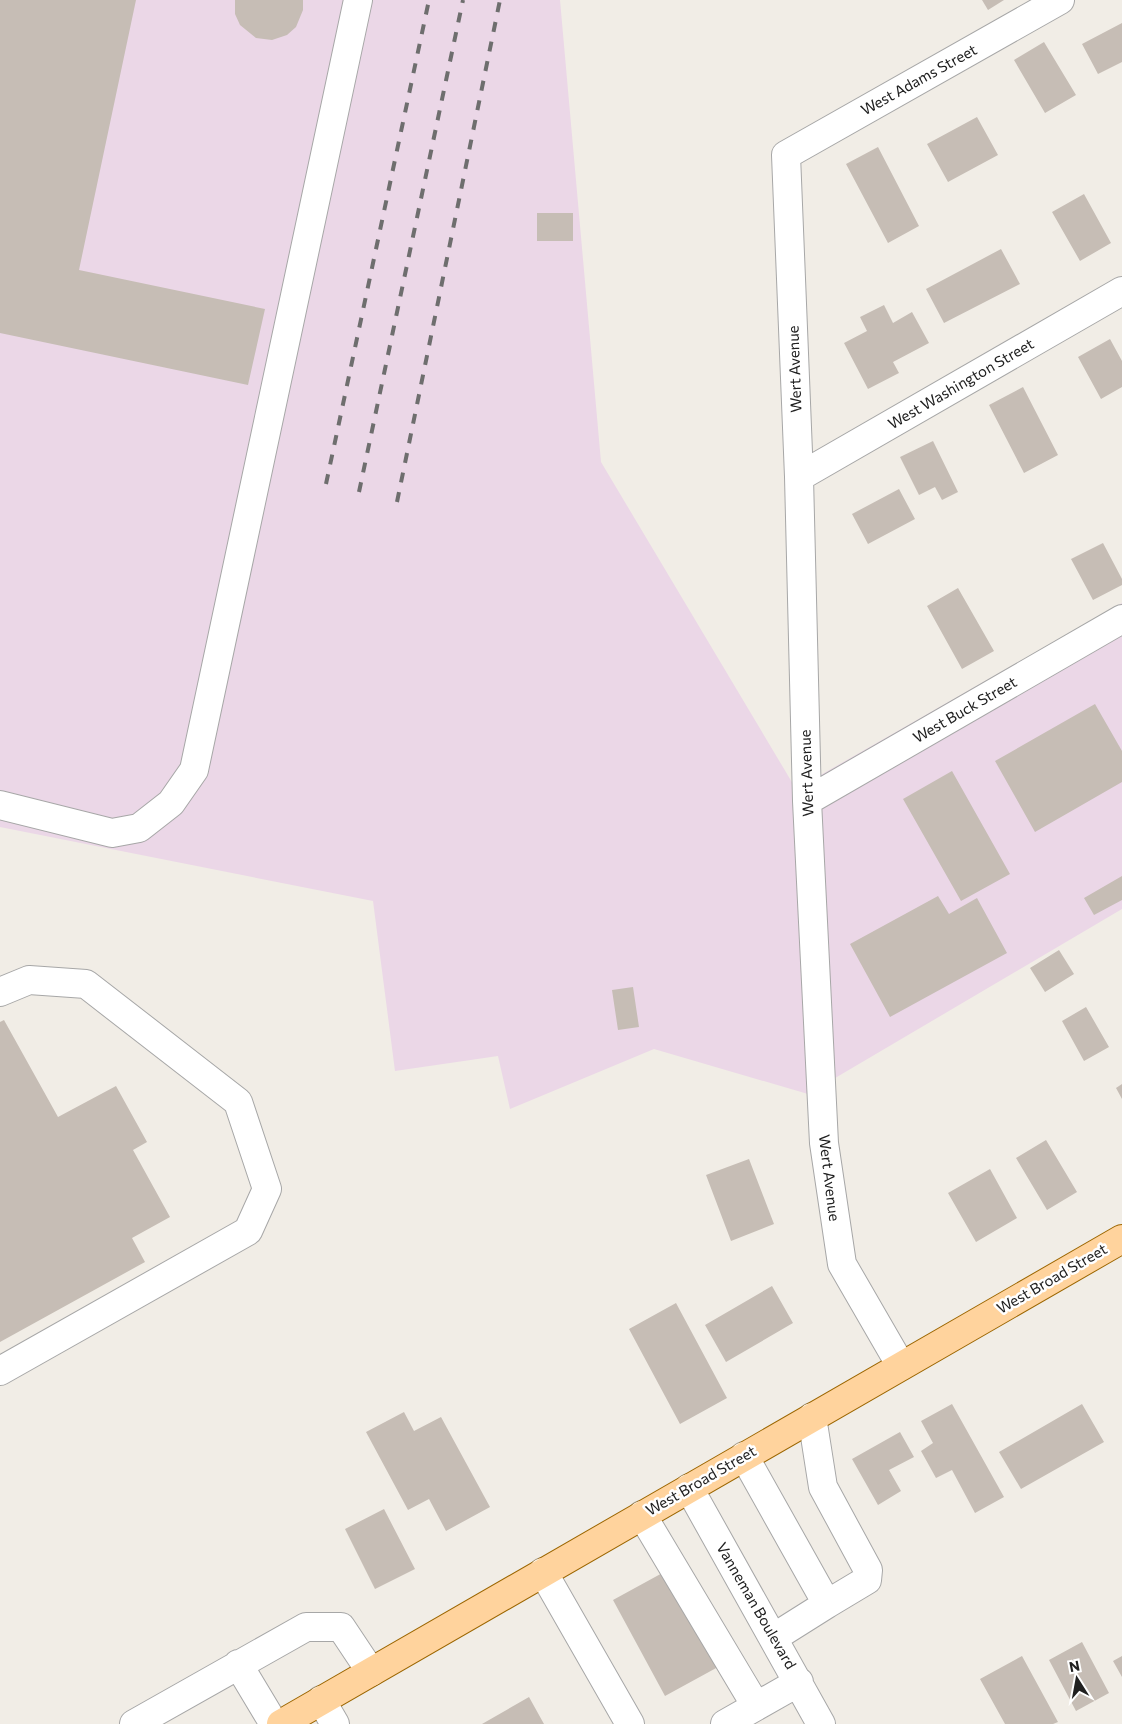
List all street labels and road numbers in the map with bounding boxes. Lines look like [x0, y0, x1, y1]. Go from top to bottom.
street label: West Adams Street [857, 40, 980, 118]
street label: Wert Avenue [783, 325, 805, 413]
street label: West Washington Street [884, 334, 1037, 432]
street label: West Buck Street [909, 672, 1020, 746]
street label: Wert Avenue [795, 729, 817, 817]
street label: Wert Avenue [816, 1134, 844, 1222]
street label: West Broad Street [993, 1239, 1110, 1317]
street label: West Broad Street [642, 1441, 759, 1519]
street label: Vanneman Boulevard [713, 1539, 800, 1672]

